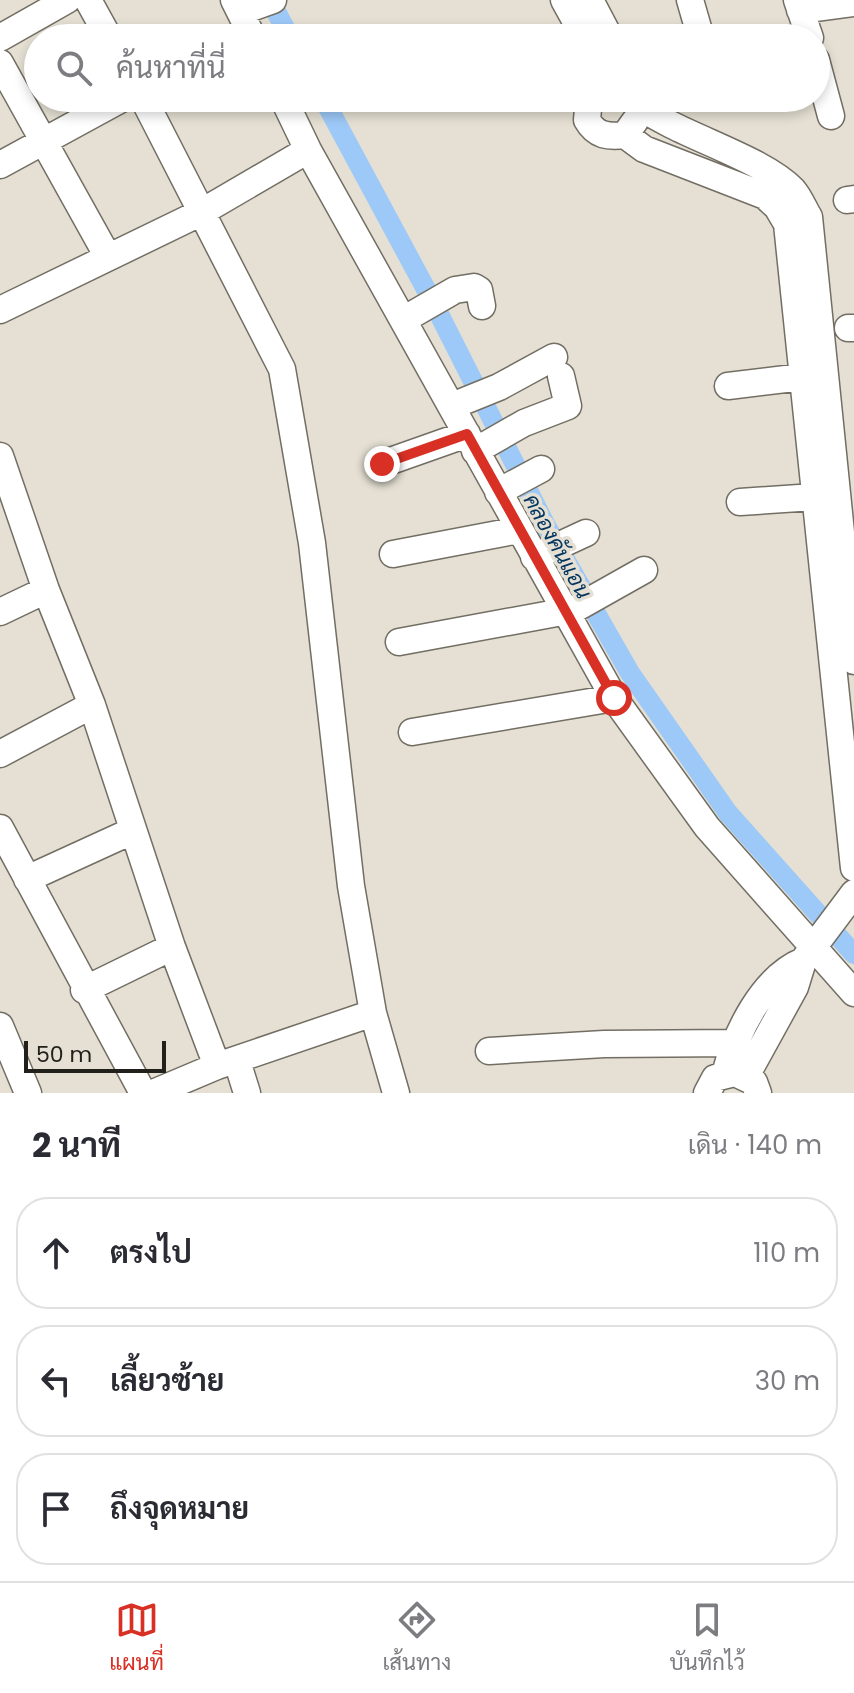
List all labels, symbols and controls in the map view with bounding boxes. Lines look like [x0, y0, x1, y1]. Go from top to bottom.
search box [24, 24, 830, 112]
icon: search [52, 46, 96, 90]
text: ค้นหาที่นี่ [116, 46, 226, 89]
route end [364, 446, 400, 482]
water label: คลองคันแอน [516, 488, 599, 604]
route start [596, 680, 632, 716]
scale bar [24, 1037, 166, 1073]
text: 50 m [36, 1039, 92, 1070]
text: 2 นาที [32, 1121, 121, 1169]
text: เดิน · 140 m [688, 1127, 822, 1163]
icon: ahead [34, 1231, 78, 1275]
text: ตรงไป [110, 1231, 192, 1274]
text: 110 m [753, 1235, 820, 1271]
icon: left [34, 1359, 78, 1403]
text: เลี้ยวซ้าย [110, 1359, 224, 1402]
text: 30 m [755, 1363, 820, 1399]
icon: arrive [34, 1487, 78, 1531]
text: ถึงจุดหมาย [110, 1487, 249, 1530]
tab: แผนที่ [109, 1598, 164, 1679]
tab: เส้นทาง [382, 1598, 451, 1679]
tab: บันทึกไว้ [670, 1598, 745, 1679]

